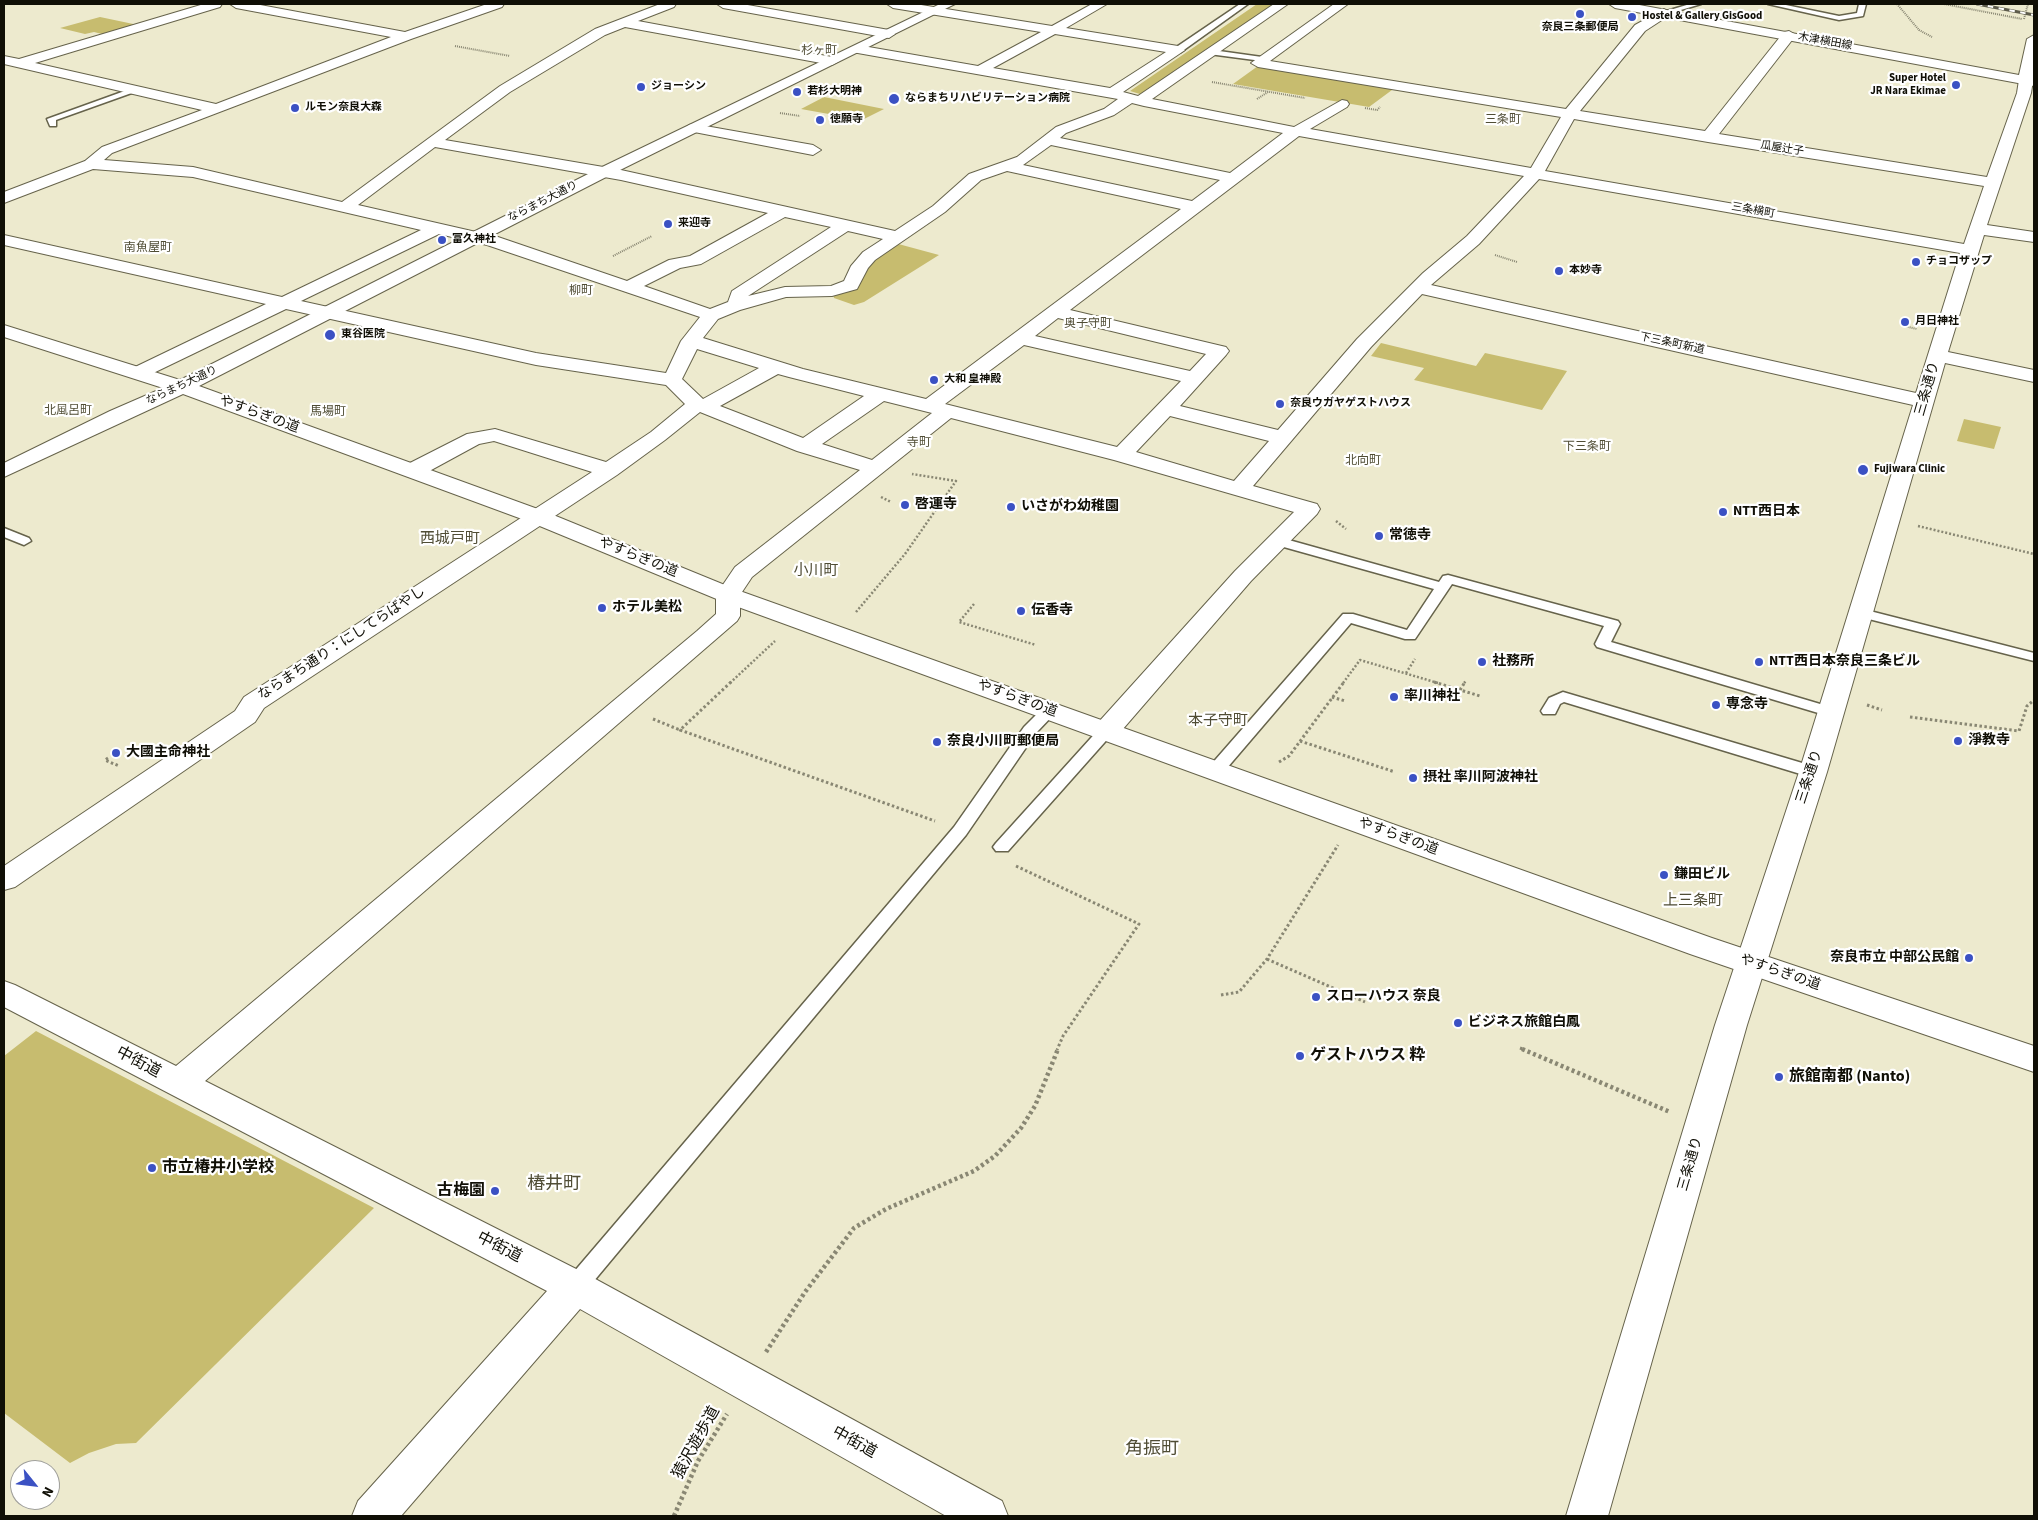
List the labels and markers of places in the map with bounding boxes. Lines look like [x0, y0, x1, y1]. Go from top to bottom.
marker: 奈良三条郵便局 [1574, 8, 1586, 20]
place label: Hostel & Gallery GisGood [1642, 10, 1762, 24]
marker: Hostel & Gallery GisGood [1626, 11, 1638, 23]
place label: 奈良三条郵便局 [1542, 21, 1618, 35]
place label: Super Hotel JR Nara Ekimae [1870, 72, 1946, 98]
marker: Super Hotel JR Nara Ekimae [1950, 79, 1962, 91]
place label: ジョーシン [651, 80, 706, 94]
marker: ジョーシン [635, 81, 647, 93]
place label: 若杉大明神 [807, 85, 862, 99]
marker: 若杉大明神 [791, 86, 803, 98]
marker: ならまちリハビリテーション病院 [887, 92, 901, 106]
place label: ならまちリハビリテーション病院 [905, 92, 1070, 106]
place label: ルモン奈良大森 [305, 101, 382, 115]
marker: ルモン奈良大森 [289, 102, 301, 114]
place label: 徳願寺 [830, 113, 863, 127]
marker: 徳願寺 [814, 114, 826, 126]
place label: 来迎寺 [678, 217, 711, 231]
marker: 来迎寺 [662, 218, 674, 230]
place label: 富久神社 [452, 233, 496, 247]
marker: 富久神社 [436, 234, 448, 246]
place label: チョコザップ [1926, 255, 1992, 269]
marker: チョコザップ [1910, 256, 1922, 268]
place label: 本妙寺 [1569, 264, 1602, 278]
marker: 本妙寺 [1553, 265, 1565, 277]
place label: 月日神社 [1915, 315, 1959, 329]
marker: 月日神社 [1899, 316, 1911, 328]
marker: 東谷医院 [323, 328, 337, 342]
place label: 東谷医院 [341, 328, 385, 342]
place label: 大和 皇神殿 [944, 373, 1001, 387]
marker: 大和 皇神殿 [928, 374, 940, 386]
place label: 奈良ウガヤゲストハウス [1290, 397, 1411, 411]
marker: 奈良ウガヤゲストハウス [1274, 398, 1286, 410]
marker: Fujiwara Clinic [1856, 463, 1870, 477]
place label: Fujiwara Clinic [1874, 463, 1945, 477]
place label: 啓運寺 [915, 497, 957, 513]
marker: 啓運寺 [899, 499, 911, 511]
place label: いさがわ幼稚園 [1021, 499, 1119, 515]
marker: いさがわ幼稚園 [1005, 501, 1017, 513]
place label: NTT西日本 [1733, 504, 1800, 520]
marker: NTT西日本 [1717, 506, 1729, 518]
place label: 常徳寺 [1389, 528, 1431, 544]
marker: 常徳寺 [1373, 530, 1385, 542]
place label: ホテル美松 [612, 600, 682, 616]
marker: ホテル美松 [596, 602, 608, 614]
place label: 伝香寺 [1031, 603, 1073, 619]
marker: 伝香寺 [1015, 605, 1027, 617]
place label: 社務所 [1492, 654, 1534, 670]
place label: NTT西日本奈良三条ビル [1769, 654, 1920, 670]
marker: 社務所 [1476, 656, 1488, 668]
marker: NTT西日本奈良三条ビル [1753, 656, 1765, 668]
place label: 率川神社 [1404, 689, 1460, 705]
marker: 率川神社 [1388, 691, 1400, 703]
place label: 専念寺 [1726, 697, 1768, 713]
marker: 専念寺 [1710, 699, 1722, 711]
place label: 淨教寺 [1968, 733, 2010, 749]
place label: 奈良小川町郵便局 [947, 734, 1059, 750]
marker: 淨教寺 [1952, 735, 1964, 747]
marker: 奈良小川町郵便局 [931, 736, 943, 748]
place label: 大國主命神社 [126, 745, 210, 761]
marker: 大國主命神社 [110, 747, 122, 759]
place label: 摂社 率川阿波神社 [1423, 770, 1538, 786]
marker: 摂社 率川阿波神社 [1407, 772, 1419, 784]
place label: 鎌田ビル [1674, 867, 1730, 883]
marker: 鎌田ビル [1658, 869, 1670, 881]
place label: 奈良市立 中部公民館 [1830, 950, 1959, 966]
marker: 奈良市立 中部公民館 [1963, 952, 1975, 964]
place label: スローハウス 奈良 [1326, 989, 1441, 1005]
marker: スローハウス 奈良 [1310, 991, 1322, 1003]
place label: ビジネス旅館白鳳 [1468, 1015, 1580, 1031]
marker: ビジネス旅館白鳳 [1452, 1017, 1464, 1029]
place label: ゲストハウス 粋 [1310, 1046, 1425, 1066]
marker: ゲストハウス 粋 [1294, 1050, 1306, 1062]
place label: 旅館南都 (Nanto) [1789, 1067, 1910, 1087]
marker: 旅館南都 (Nanto) [1773, 1071, 1785, 1083]
place label: 市立椿井小学校 [162, 1158, 274, 1178]
marker: 市立椿井小学校 [146, 1162, 158, 1174]
place label: 古梅園 [437, 1181, 485, 1201]
marker: 古梅園 [489, 1185, 501, 1197]

